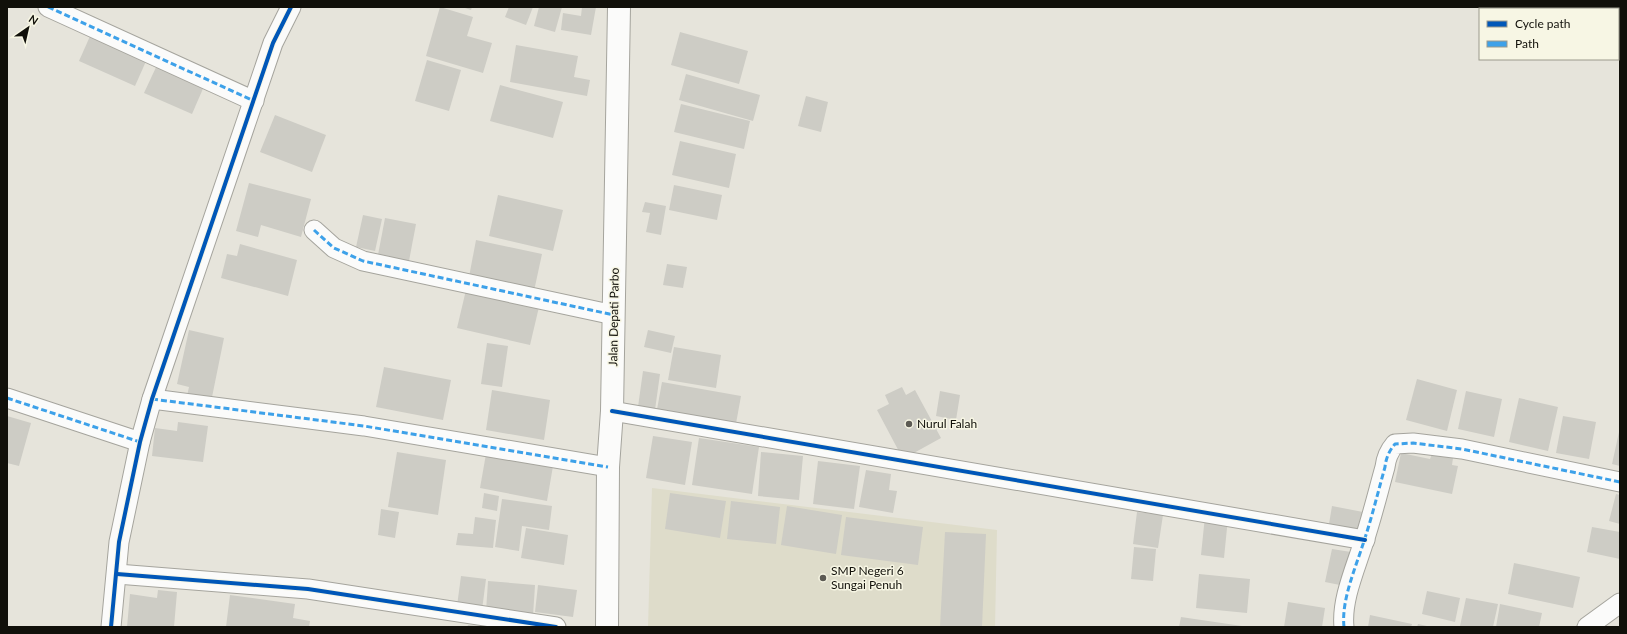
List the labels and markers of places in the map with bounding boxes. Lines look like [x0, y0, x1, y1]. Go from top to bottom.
place label: Nurul Falah [917, 416, 977, 431]
marker: Nurul Falah [904, 419, 914, 429]
place label: SMP Negeri 6 Sungai Penuh [831, 563, 904, 592]
marker: SMP Negeri 6 Sungai Penuh [818, 573, 828, 583]

